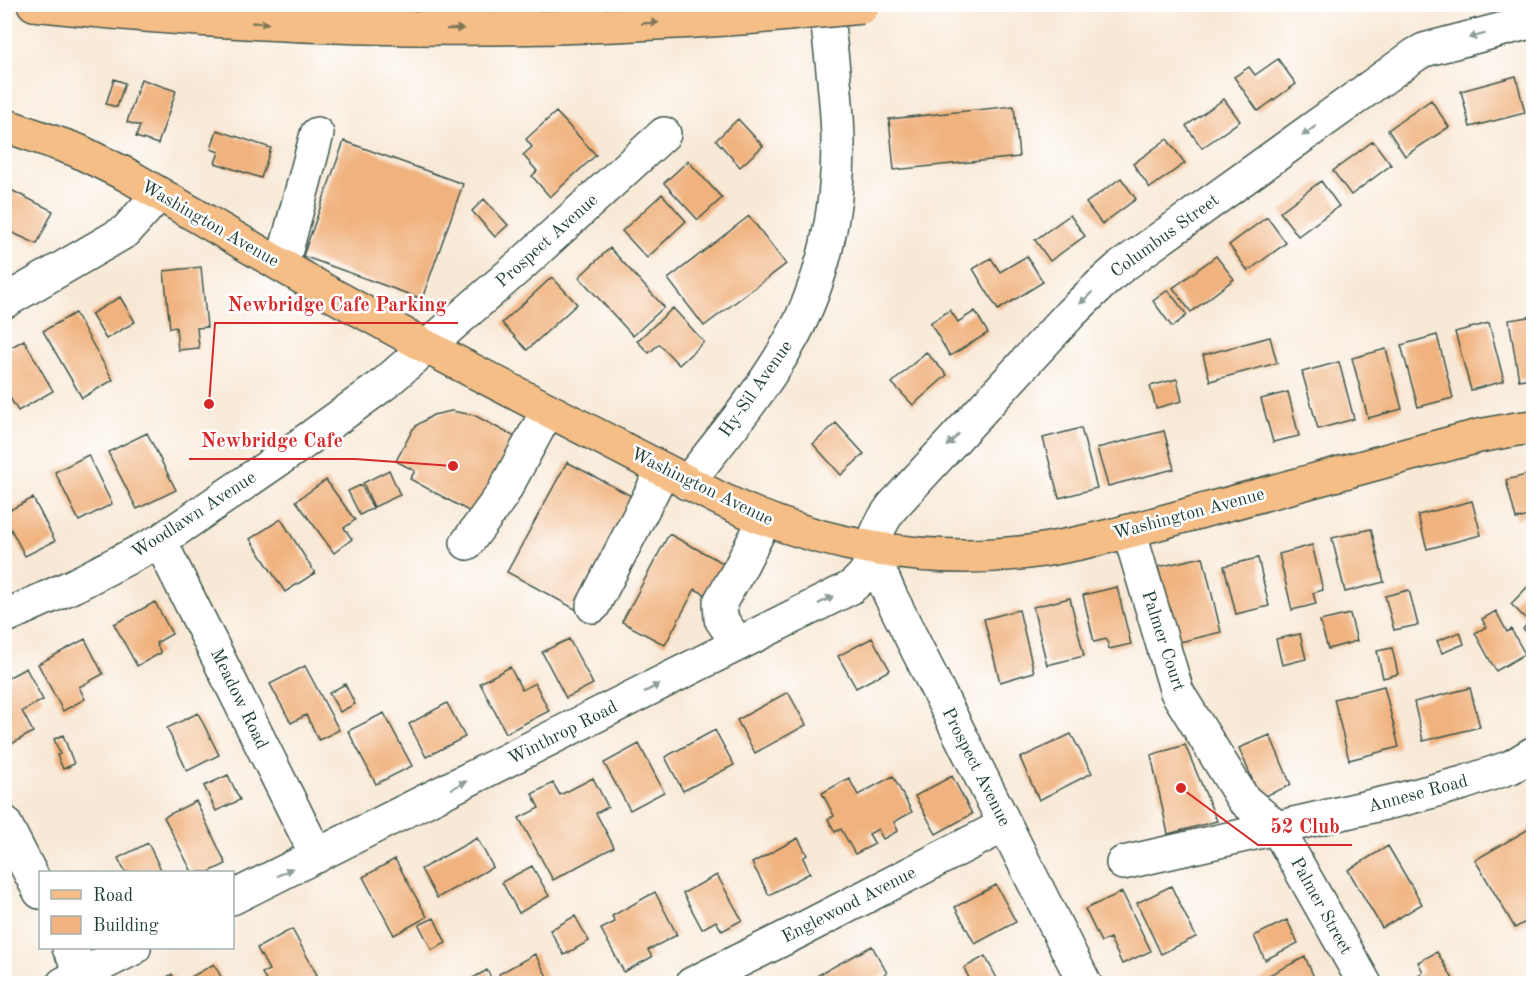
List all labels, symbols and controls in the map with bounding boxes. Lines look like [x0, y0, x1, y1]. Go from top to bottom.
one-way arrow [250, 19, 269, 28]
one-way arrow [640, 19, 659, 28]
one-way arrow [445, 24, 464, 34]
one-way arrow [1468, 32, 1486, 41]
one-way arrow [1302, 124, 1317, 136]
street label: Washington Avenue [138, 177, 282, 271]
street label: Prospect Avenue [493, 191, 601, 291]
street label: Columbus Street [1107, 191, 1223, 281]
callout: Newbridge Cafe Parking [215, 285, 458, 323]
one-way arrow [1080, 290, 1094, 304]
text: Newbridge Cafe Parking [228, 296, 447, 316]
street label: Hy-Sil Avenue [716, 337, 796, 441]
callout: Newbridge Cafe [189, 421, 355, 459]
text: Newbridge Cafe [201, 432, 343, 452]
one-way arrow [947, 432, 960, 447]
street label: Washington Avenue [628, 445, 776, 529]
street label: Woodlawn Avenue [129, 468, 259, 562]
street label: Washington Avenue [1111, 485, 1267, 543]
street label: Palmer Court [1138, 589, 1188, 693]
one-way arrow [818, 595, 835, 605]
street label: Meadow Road [207, 646, 271, 752]
one-way arrow [644, 683, 661, 692]
street label: Winthrop Road [506, 698, 620, 768]
street label: Prospect Avenue [938, 705, 1014, 829]
street label: Annese Road [1366, 772, 1470, 816]
one-way arrow [450, 780, 468, 790]
callout: 52 Club [1258, 807, 1352, 845]
text: 52 Club [1270, 817, 1340, 838]
street label: Palmer Street [1287, 854, 1355, 958]
street label: Englewood Avenue [779, 863, 919, 947]
one-way arrow [276, 867, 293, 877]
legend [39, 871, 234, 949]
text: Road [93, 887, 133, 905]
text: Building [93, 917, 159, 935]

